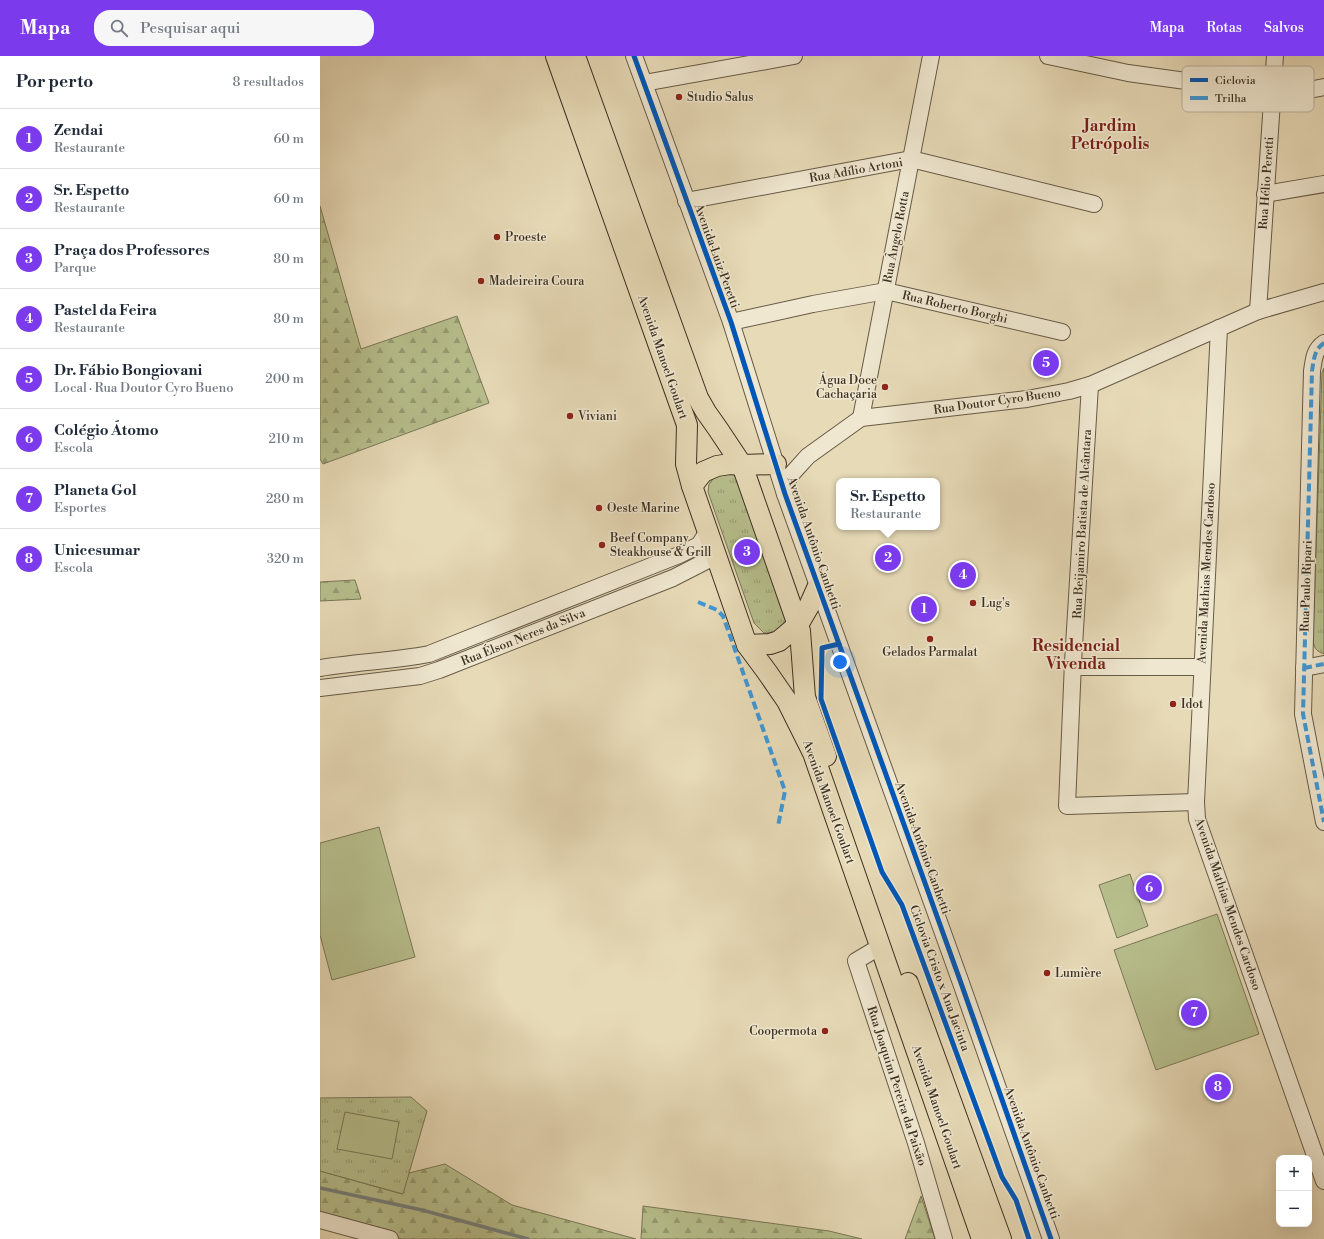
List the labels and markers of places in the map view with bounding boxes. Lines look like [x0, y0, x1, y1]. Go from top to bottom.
place label: Studio Salus [687, 90, 754, 105]
marker: Studio Salus [674, 92, 684, 102]
place label: Proeste [505, 230, 547, 245]
marker: Proeste [492, 232, 502, 242]
place label: Madeireira Coura [489, 274, 585, 289]
marker: Madeireira Coura [476, 276, 486, 286]
pin: 5 [1033, 348, 1059, 378]
place label: Água Doce Cachaçaria [816, 371, 878, 402]
marker: Água Doce Cachaçaria [880, 382, 890, 392]
place label: Viviani [577, 409, 617, 424]
marker: Viviani [565, 411, 575, 421]
place label: Oeste Marine [607, 501, 680, 516]
marker: Oeste Marine [594, 503, 604, 513]
place label: Beef Company Steakhouse & Grill [609, 531, 712, 560]
pin: 3 [734, 537, 760, 567]
marker: Beef Company Steakhouse & Grill [597, 540, 607, 550]
pin: 2 [875, 543, 901, 573]
pin: 4 [950, 560, 976, 590]
pin: 1 [911, 594, 937, 624]
place label: Lug's [981, 596, 1010, 611]
marker: Lug's [968, 598, 978, 608]
marker: Gelados Parmalat [925, 634, 935, 644]
place label: Gelados Parmalat [882, 645, 978, 660]
place label: Idot [1181, 697, 1204, 712]
marker: Idot [1168, 699, 1178, 709]
pin: 6 [1136, 873, 1162, 903]
place label: Lumière [1055, 966, 1101, 981]
marker: Lumière [1042, 968, 1052, 978]
pin: 7 [1181, 998, 1207, 1028]
place label: Coopermota [749, 1024, 818, 1039]
marker: Coopermota [820, 1026, 830, 1036]
pin: 8 [1205, 1072, 1231, 1102]

